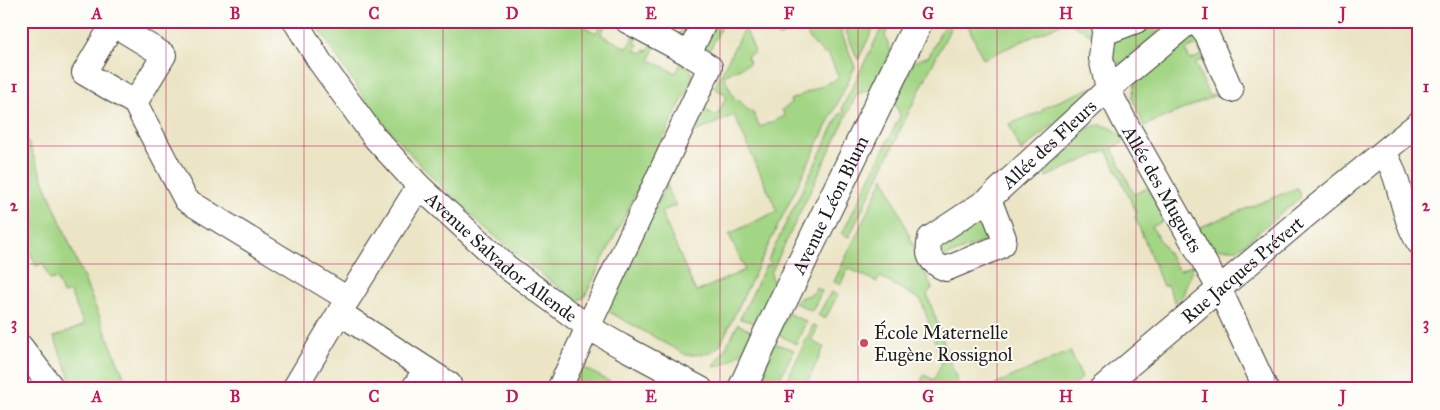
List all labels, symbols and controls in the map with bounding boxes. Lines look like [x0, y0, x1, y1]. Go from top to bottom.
text: A [91, 4, 103, 23]
text: B [230, 4, 240, 23]
text: C [369, 4, 380, 23]
text: D [506, 4, 519, 23]
text: E [645, 4, 657, 23]
text: F [784, 4, 795, 23]
text: G [922, 4, 934, 23]
text: H [1059, 4, 1073, 23]
text: I [1202, 4, 1209, 23]
text: J [1338, 4, 1347, 24]
text: 1 [11, 77, 18, 96]
text: 1 [1423, 77, 1430, 96]
street label: Allée des Fleurs [996, 94, 1101, 194]
street label: Allée des Muguets [1117, 121, 1208, 256]
street label: Avenue Léon Blum [786, 132, 873, 279]
street label: Avenue Salvador Allende [420, 186, 582, 327]
text: 2 [10, 196, 19, 215]
text: 2 [1422, 196, 1431, 215]
street label: Rue Jacques Prévert [1176, 211, 1308, 328]
text: 3 [11, 314, 17, 334]
text: 3 [1423, 314, 1429, 334]
place label: École Maternelle Eugène Rossignol [874, 320, 1014, 367]
marker: École Maternelle Eugène Rossignol [858, 337, 870, 349]
text: A [91, 387, 103, 406]
text: B [230, 387, 240, 406]
text: C [369, 387, 380, 406]
text: D [506, 387, 519, 406]
text: E [645, 387, 657, 406]
text: F [784, 387, 795, 406]
text: G [922, 387, 934, 406]
text: H [1059, 387, 1073, 406]
text: I [1202, 387, 1209, 406]
text: J [1338, 387, 1347, 407]

